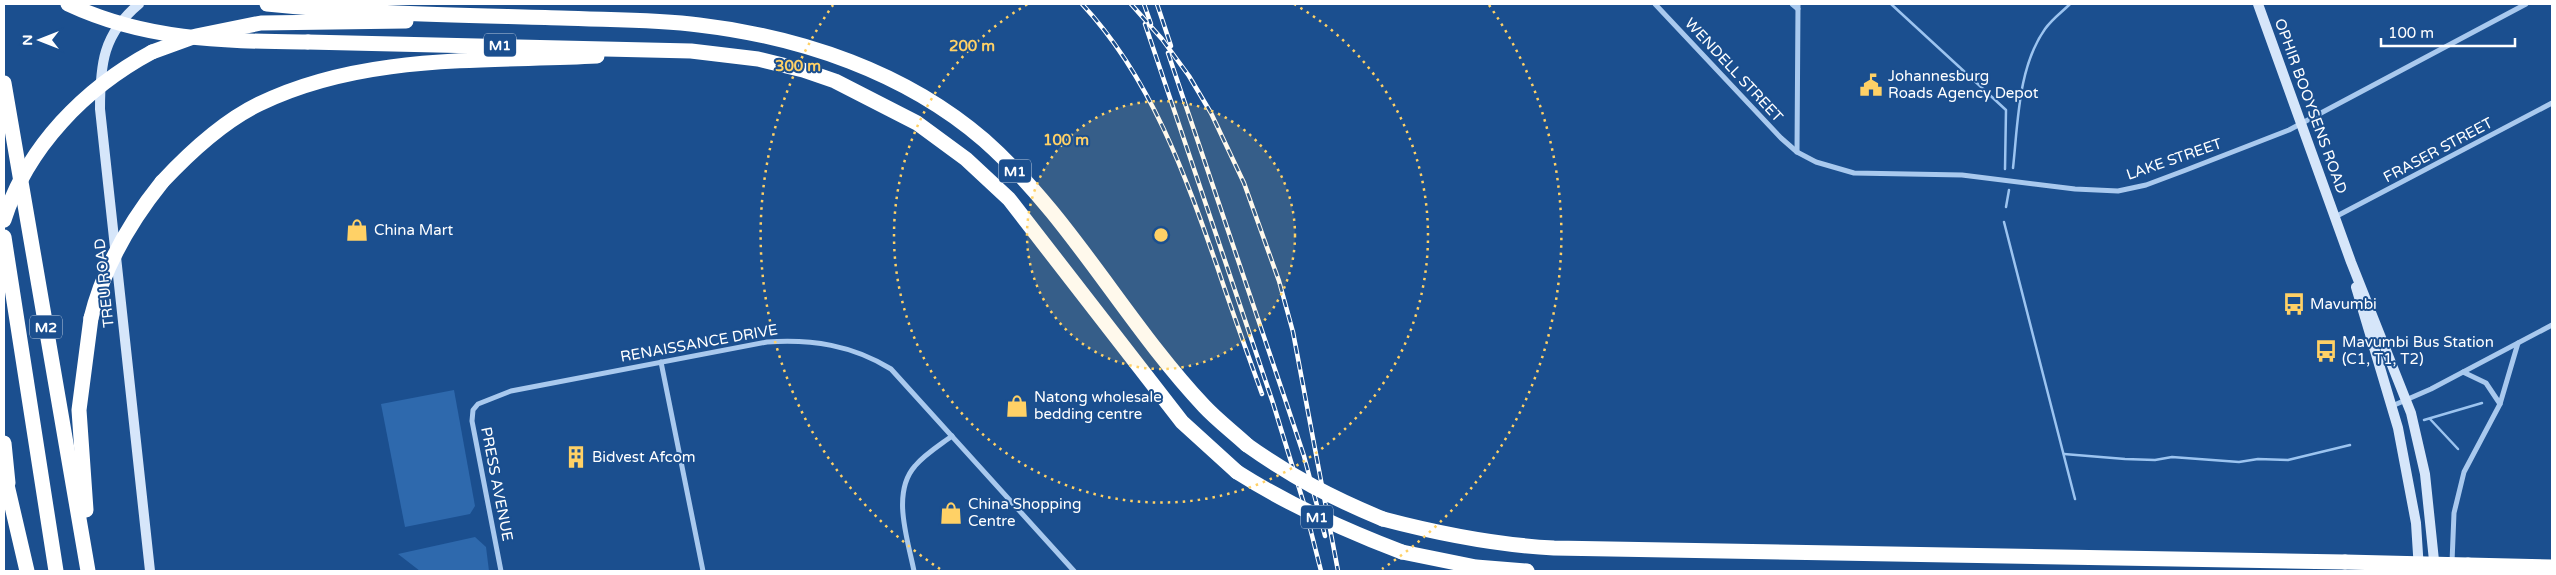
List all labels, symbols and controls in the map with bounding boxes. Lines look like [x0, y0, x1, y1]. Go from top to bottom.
street label: WENDELL STREET [1681, 14, 1787, 126]
north arrow [15, 15, 65, 65]
scale bar [2381, 15, 2515, 47]
street label: OPHIR BOOYSENS ROAD [2271, 16, 2351, 196]
text: 100 m [2388, 24, 2434, 42]
text: N [19, 34, 36, 46]
road number: M1 [484, 34, 516, 56]
text: 200 m [949, 37, 995, 55]
text: 300 m [775, 57, 821, 75]
place label: Johannesburg Roads Agency Depot [1888, 67, 2039, 102]
public building icon: Johannesburg Roads Agency Depot [1858, 72, 1884, 98]
street label: FRASER STREET [2380, 114, 2496, 186]
text: 100 m [1043, 131, 1089, 149]
street label: LAKE STREET [2124, 134, 2224, 184]
road number: M1 [999, 160, 1031, 182]
shop icon: China Mart [344, 217, 370, 243]
place label: China Mart [374, 221, 453, 239]
centre of rings [1152, 226, 1170, 244]
street label: TREU ROAD [90, 237, 118, 329]
bus stop icon: Mavumbi [2281, 291, 2307, 317]
place label: Mavumbi [2310, 295, 2377, 313]
road number: M2 [30, 316, 62, 338]
street label: RENAISSANCE DRIVE [619, 320, 779, 366]
place label: Mavumbi Bus Station (C1, T1, T2) [2342, 333, 2494, 368]
bus stop icon: Mavumbi Bus Station (C1, T1, T2) [2313, 338, 2339, 364]
place label: Natong wholesale bedding centre [1034, 388, 1162, 423]
shop icon: Natong wholesale bedding centre [1004, 393, 1030, 419]
street label: PRESS AVENUE [477, 425, 517, 543]
building icon: Bidvest Afcom [563, 444, 589, 470]
place label: Bidvest Afcom [592, 448, 696, 466]
place label: China Shopping Centre [968, 495, 1081, 530]
shop icon: China Shopping Centre [938, 500, 964, 526]
road number: M1 [1301, 506, 1333, 528]

